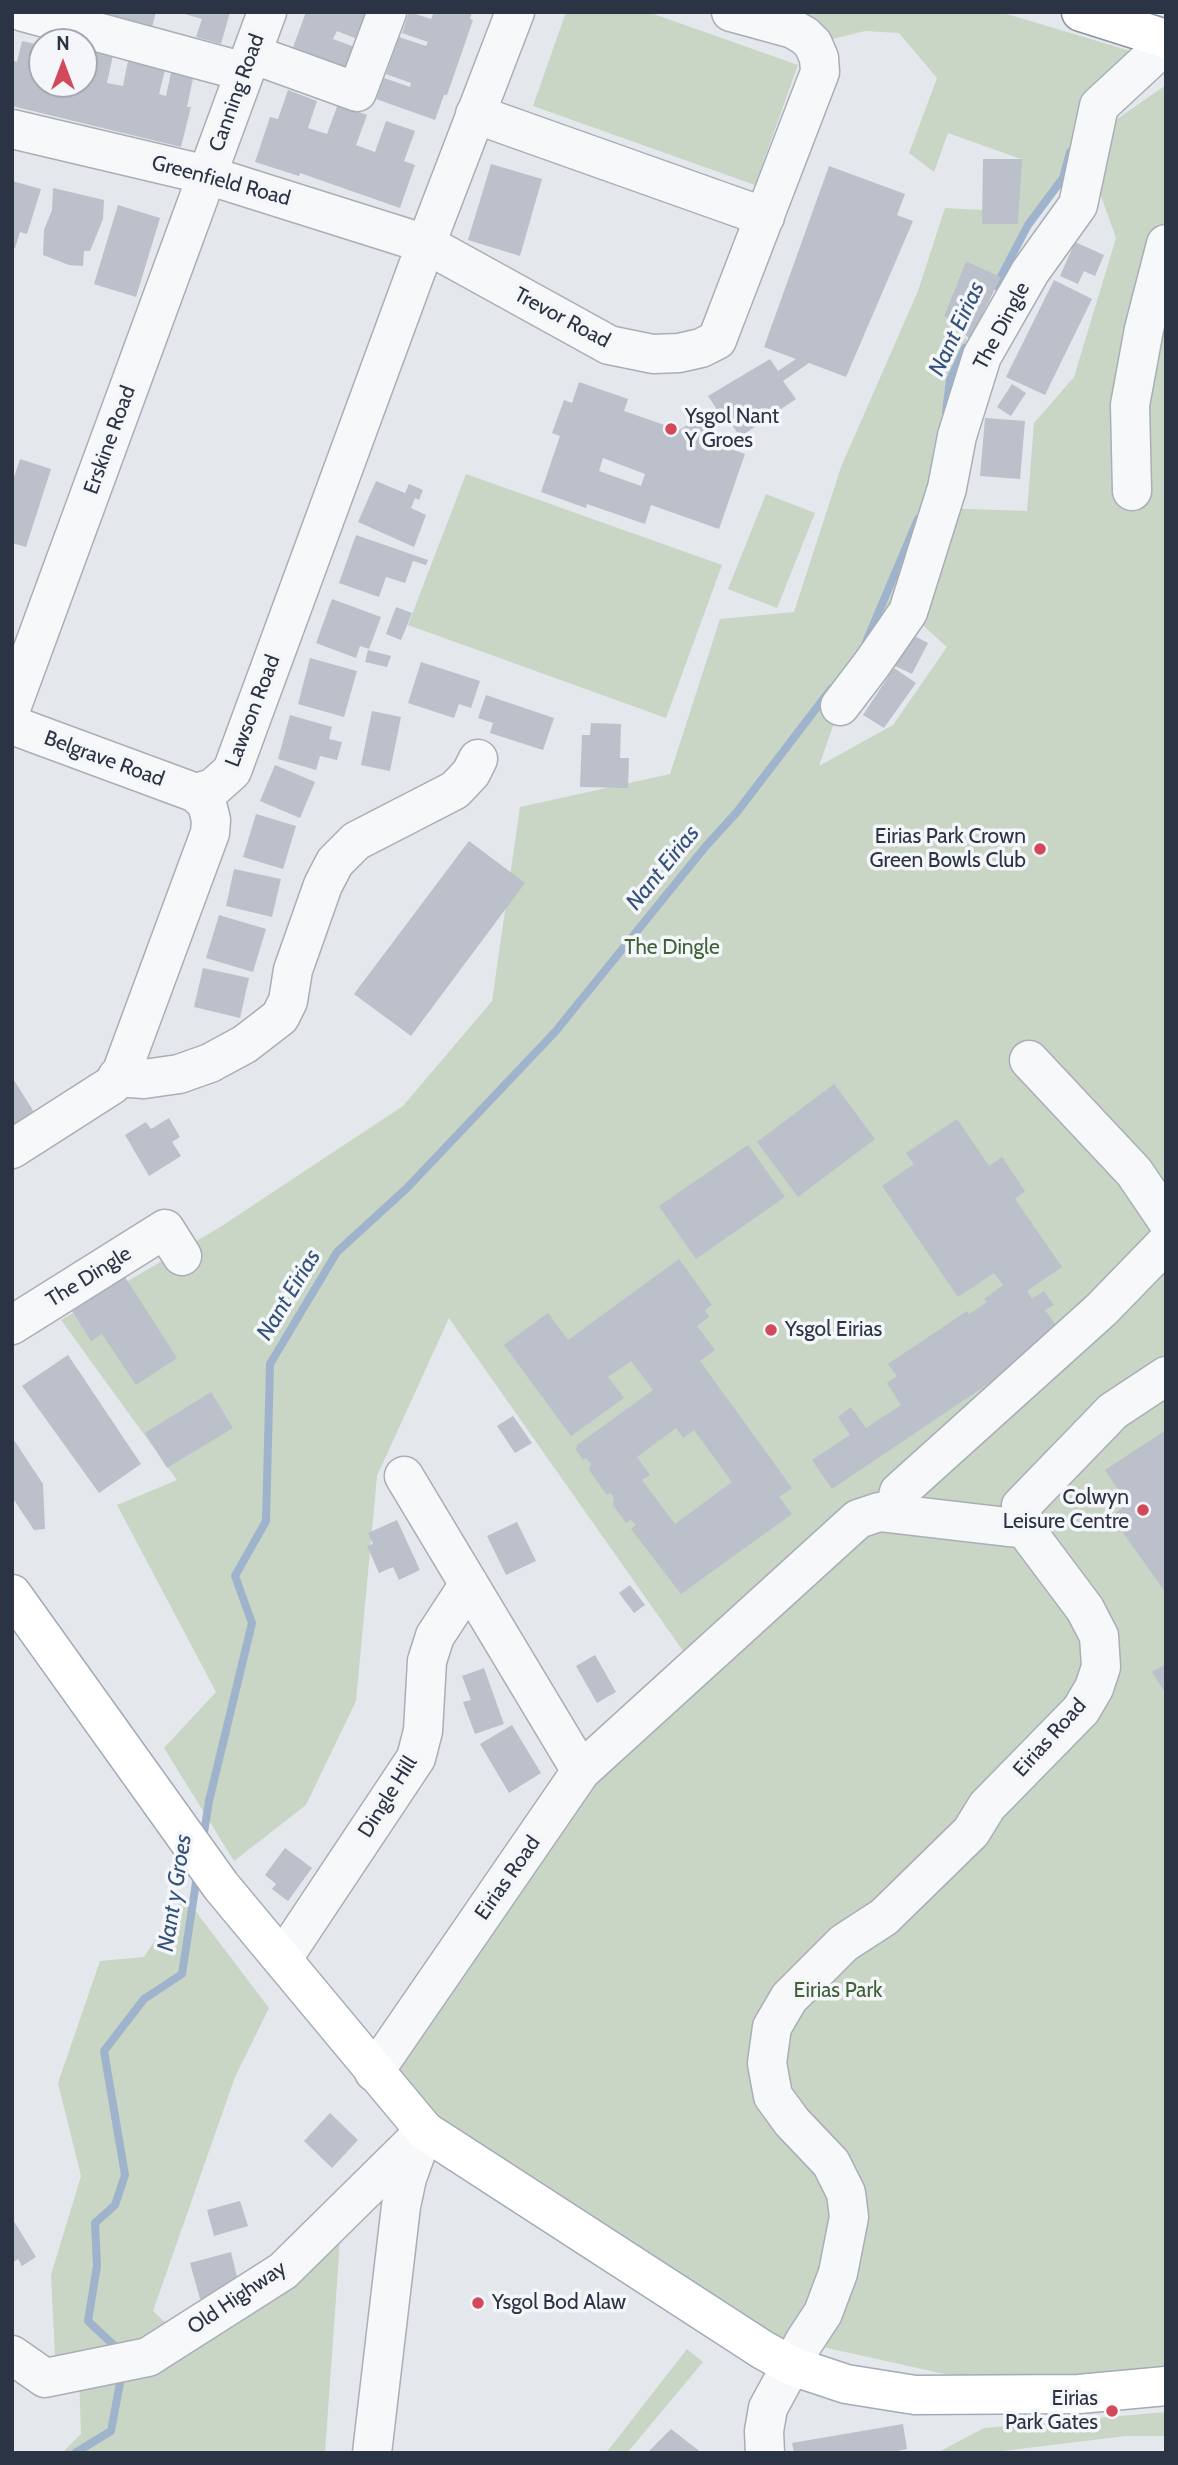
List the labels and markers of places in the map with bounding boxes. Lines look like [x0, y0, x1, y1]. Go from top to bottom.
place label: Ysgol Nant Y Groes [685, 404, 779, 454]
marker: Ysgol Nant Y Groes [663, 421, 679, 437]
place label: Eirias Park Crown Green Bowls Club [870, 824, 1026, 874]
marker: Eirias Park Crown Green Bowls Club [1032, 841, 1048, 857]
place label: Ysgol Eirias [785, 1317, 882, 1343]
marker: Ysgol Eirias [763, 1322, 779, 1338]
place label: Colwyn Leisure Centre [1003, 1485, 1129, 1535]
marker: Colwyn Leisure Centre [1135, 1502, 1151, 1518]
place label: Ysgol Bod Alaw [492, 2290, 626, 2316]
marker: Ysgol Bod Alaw [470, 2295, 486, 2311]
place label: Eirias Park Gates [1005, 2386, 1098, 2436]
marker: Eirias Park Gates [1104, 2403, 1120, 2419]

